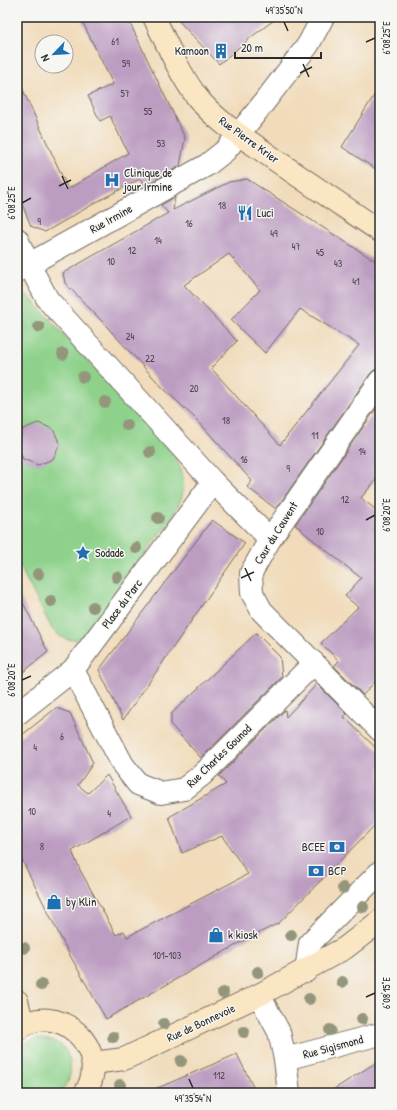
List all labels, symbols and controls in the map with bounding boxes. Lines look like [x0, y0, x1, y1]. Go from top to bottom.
text: 49°35'50"N [265, 4, 303, 17]
text: 6°08'25"E [380, 21, 393, 55]
north arrow [34, 34, 74, 74]
scale bar [235, 34, 321, 60]
house number: 61 [111, 35, 119, 48]
text: 20 m [241, 39, 263, 56]
place label: Kamoon [175, 42, 209, 59]
building icon: Kamoon [212, 42, 230, 60]
text: N [37, 52, 53, 64]
house number: 59 [122, 57, 130, 70]
house number: 57 [120, 87, 130, 100]
house number: 55 [144, 105, 153, 118]
street label: Rue Pierre Krier [216, 112, 283, 167]
house number: 53 [157, 137, 166, 150]
place label: Clinique de jour Irmine [122, 164, 173, 195]
hospital icon: Clinique de jour Irmine [103, 171, 121, 189]
text: 6°08'25"E [5, 186, 18, 220]
house number: 18 [218, 199, 226, 212]
street label: Rue Irmine [86, 200, 135, 237]
restaurant icon: Luci [236, 204, 254, 222]
place label: Luci [257, 204, 274, 221]
house number: 9 [37, 215, 41, 228]
house number: 16 [185, 217, 193, 230]
house number: 49 [270, 227, 278, 240]
house number: 14 [154, 234, 162, 247]
house number: 47 [292, 240, 300, 253]
house number: 12 [128, 244, 136, 257]
house number: 45 [316, 246, 325, 259]
house number: 10 [107, 255, 116, 268]
house number: 43 [334, 257, 343, 270]
house number: 41 [352, 275, 360, 288]
house number: 24 [126, 330, 134, 343]
house number: 22 [145, 352, 155, 365]
house number: 20 [189, 382, 199, 395]
house number: 18 [222, 414, 230, 427]
house number: 11 [311, 429, 319, 442]
house number: 14 [358, 445, 366, 458]
house number: 16 [240, 453, 248, 466]
house number: 9 [286, 462, 290, 475]
house number: 12 [341, 493, 349, 506]
street label: Cour du Couvent [250, 497, 302, 567]
text: 6°08'20"E [380, 498, 393, 532]
house number: 10 [316, 525, 325, 538]
place icon: Sodade [74, 544, 92, 562]
place label: Sodade [95, 544, 124, 561]
street label: Place du Parc [97, 575, 146, 632]
text: 6°08'20"E [5, 663, 18, 697]
street label: Rue Charles Gounod [182, 720, 255, 791]
house number: 6 [60, 730, 64, 743]
house number: 4 [33, 741, 37, 754]
house number: 10 [28, 805, 37, 818]
house number: 4 [107, 807, 111, 820]
place label: BCEE [302, 838, 326, 855]
bank icon: BCEE [328, 838, 346, 856]
house number: 8 [40, 840, 44, 853]
bank icon: BCP [307, 862, 325, 880]
place label: BCP [328, 862, 347, 879]
shop icon: by Klin [45, 893, 63, 911]
place label: by Klin [66, 893, 96, 910]
shop icon: k kiosk [207, 926, 225, 944]
place label: k kiosk [228, 926, 258, 943]
house number: 101-103 [153, 949, 182, 962]
text: 6°08'15"E [380, 976, 393, 1009]
street label: Rue de Bonnevoie [164, 999, 238, 1046]
street label: Rue Sigismond [301, 1030, 365, 1063]
house number: 112 [213, 1069, 225, 1082]
text: 49°35'54"N [175, 1092, 211, 1105]

